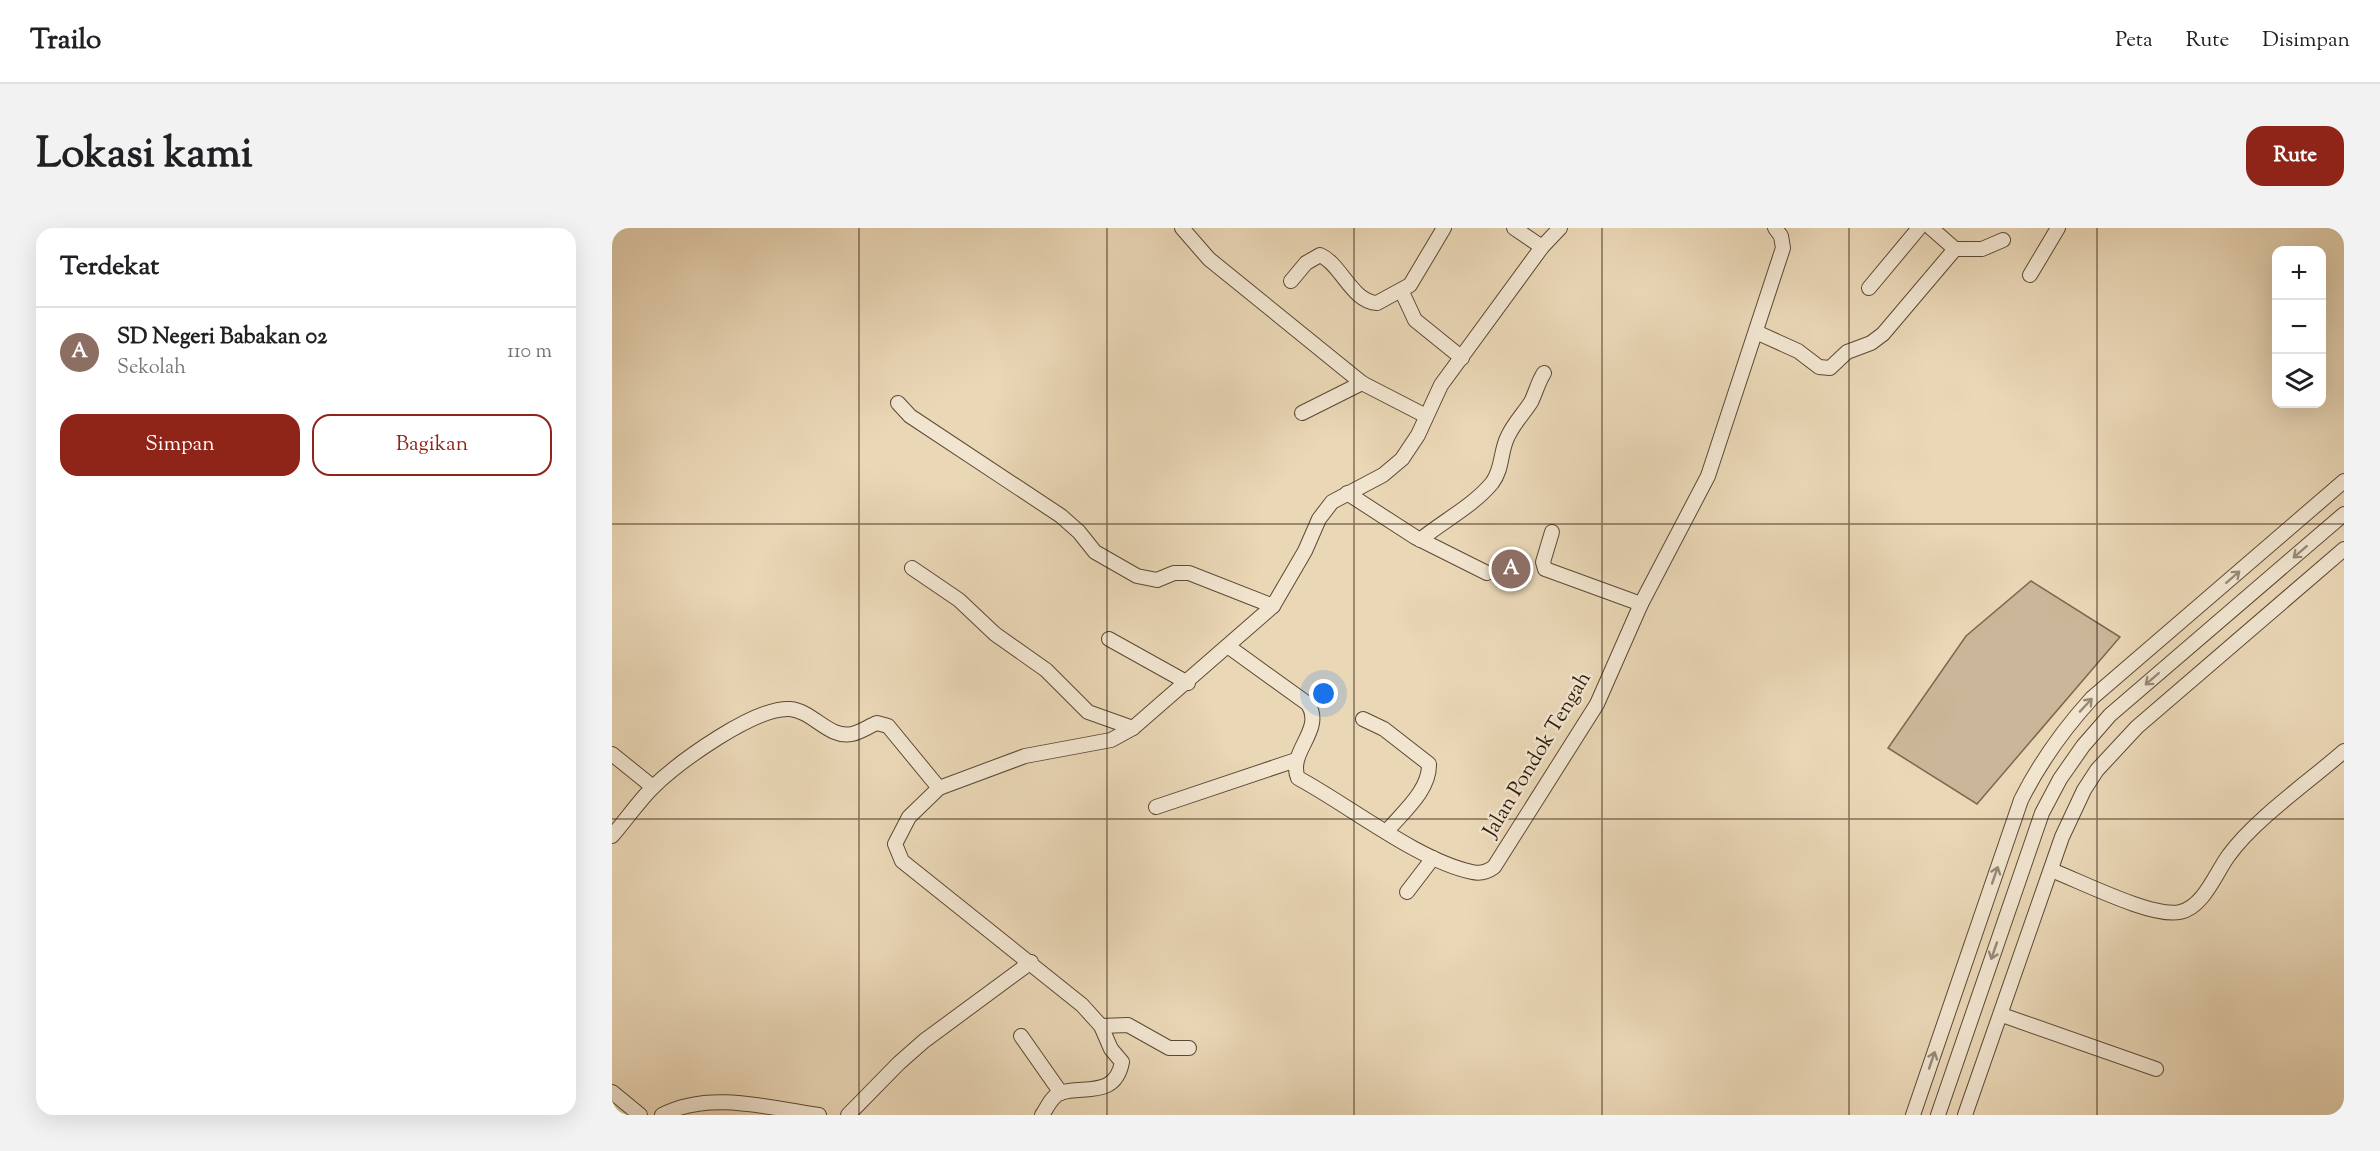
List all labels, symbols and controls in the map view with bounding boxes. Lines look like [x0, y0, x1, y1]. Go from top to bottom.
text: Trailo [30, 21, 101, 61]
text: Peta [2115, 26, 2153, 56]
text: Rute [2186, 26, 2229, 56]
text: Disimpan [2262, 26, 2350, 56]
text: Lokasi kami [36, 126, 253, 186]
button: Rute [2246, 126, 2344, 186]
map controls [2272, 246, 2326, 408]
button: + [2272, 246, 2326, 300]
text: Terdekat [60, 249, 159, 286]
button: − [2272, 300, 2326, 354]
text: SD Negeri Babakan 02 [117, 322, 327, 354]
text: A [71, 338, 88, 367]
text: 110 m [507, 338, 552, 367]
text: Sekolah [117, 354, 186, 383]
button: layers [2272, 354, 2326, 408]
button: Simpan [60, 414, 300, 476]
button: Bagikan [312, 414, 552, 476]
one-way arrow [2293, 545, 2308, 559]
pin: A [1492, 546, 1530, 592]
one-way arrow [2225, 570, 2240, 584]
street label: Jalan Pondok Tengah [1476, 666, 1600, 845]
one-way arrow [2145, 672, 2160, 686]
your location [1309, 679, 1338, 708]
one-way arrow [2079, 698, 2093, 713]
one-way arrow [1990, 866, 2001, 885]
one-way arrow [1988, 941, 1999, 960]
one-way arrow [1927, 1051, 1938, 1070]

